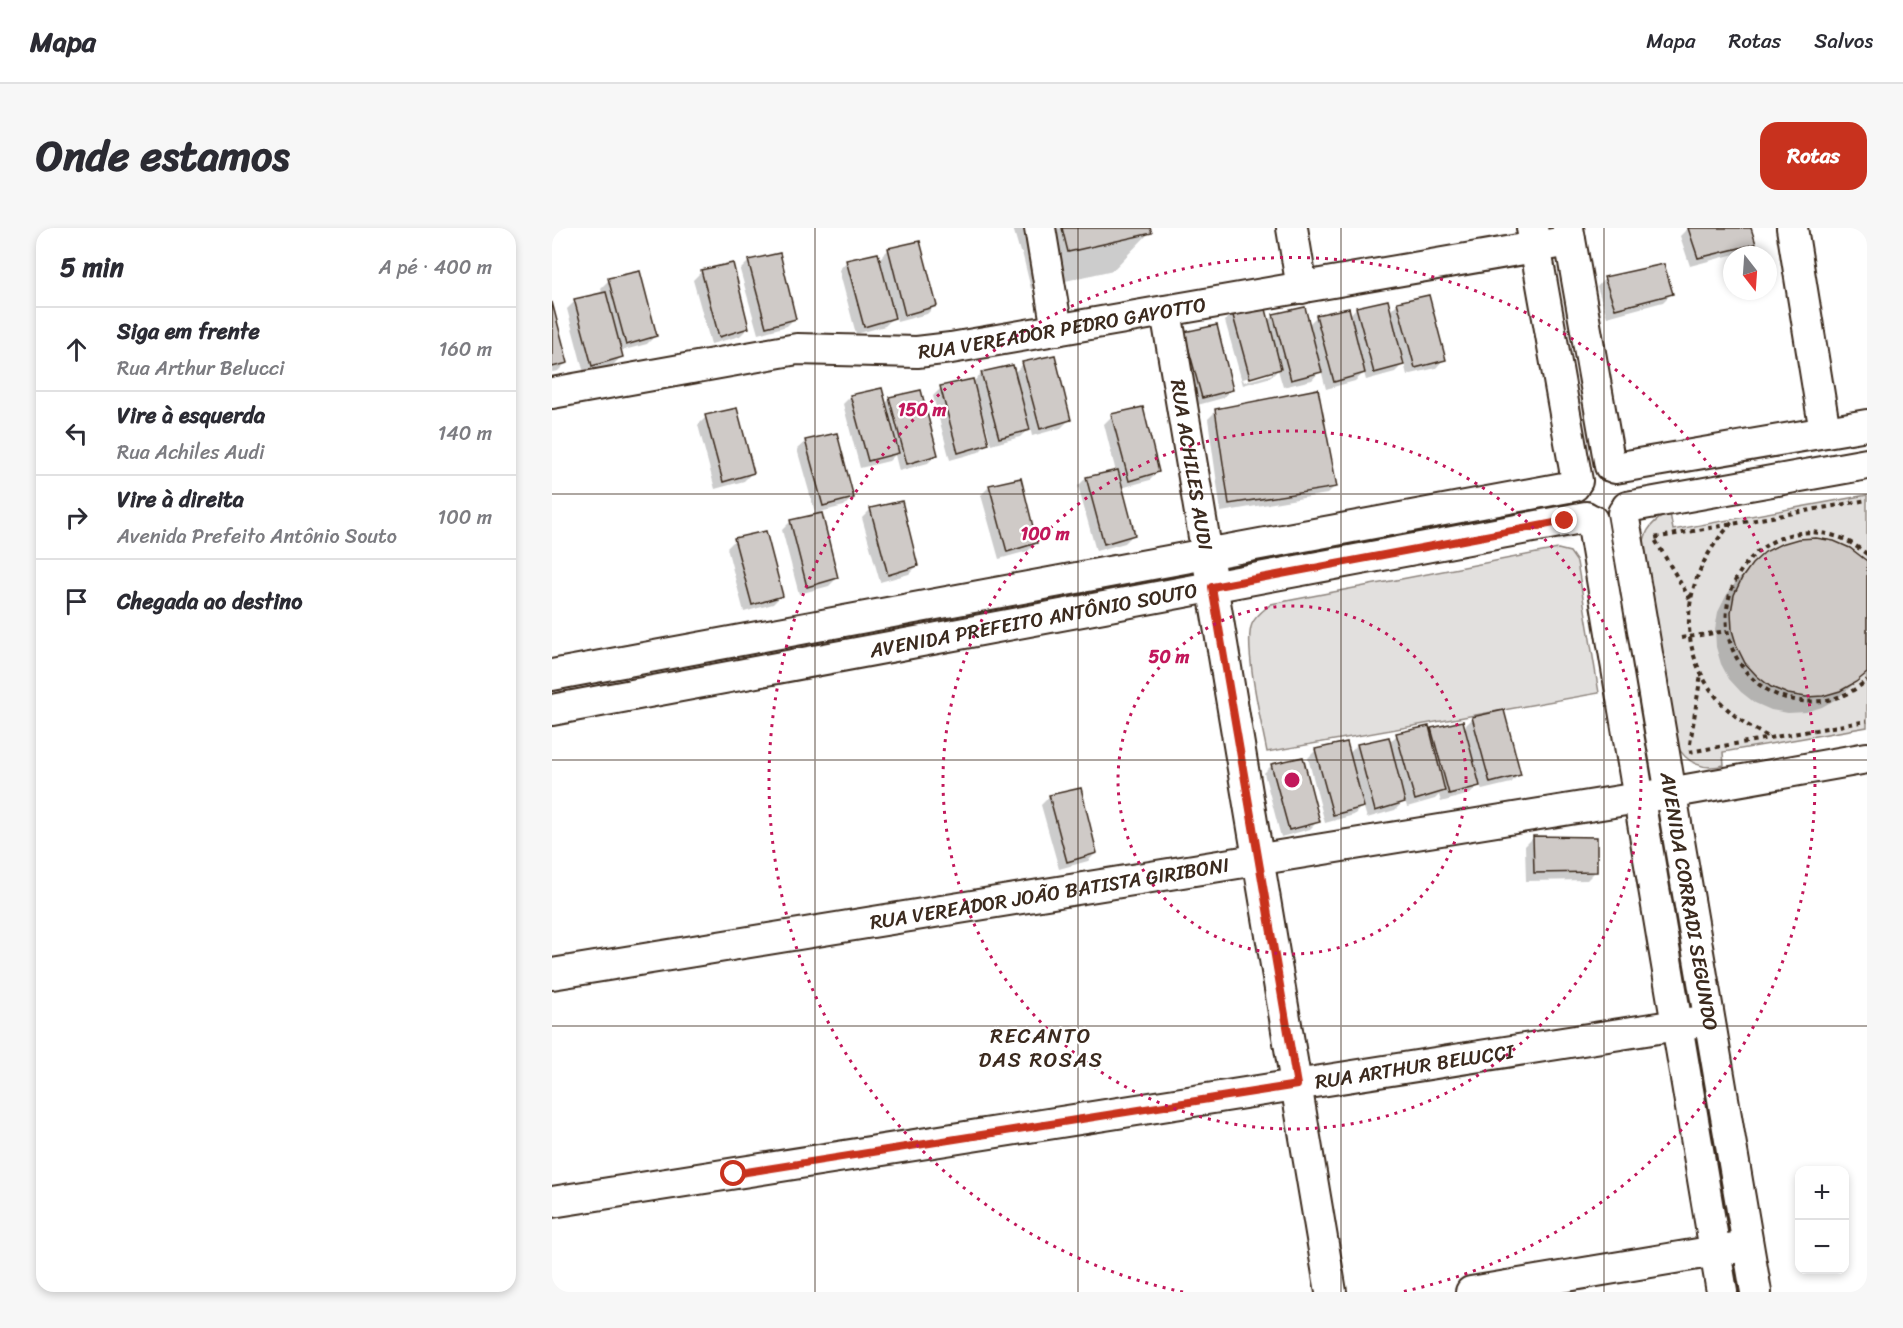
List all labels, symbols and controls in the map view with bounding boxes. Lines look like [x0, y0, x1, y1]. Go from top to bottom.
text: Mapa [30, 17, 96, 66]
text: Mapa [1646, 22, 1695, 60]
text: Rotas [1728, 22, 1781, 60]
text: Salvos [1814, 22, 1873, 60]
text: Onde estamos [36, 119, 290, 193]
button: Rotas [1760, 122, 1867, 190]
text: 5 min [60, 244, 124, 290]
north arrow [1723, 246, 1777, 300]
text: A pé · 400 m [379, 250, 492, 285]
street label: RUA VEREADOR PEDRO GAYOTTO [916, 287, 1209, 370]
text: Siga em frente [117, 312, 260, 351]
text: 160 m [439, 332, 492, 367]
icon: ahead [60, 333, 93, 366]
text: Rua Arthur Belucci [117, 351, 285, 386]
street label: RUA ACHILES AUDI [1160, 377, 1223, 553]
text: 150 m [898, 394, 946, 426]
text: Vire à esquerda [117, 396, 265, 435]
text: 140 m [438, 416, 492, 451]
icon: left [60, 417, 93, 450]
text: Rua Achiles Audi [117, 435, 264, 470]
text: Vire à direita [117, 480, 244, 519]
text: 100 m [438, 500, 492, 535]
icon: right [60, 501, 93, 534]
route end [1551, 507, 1577, 533]
text: 100 m [1021, 518, 1070, 550]
text: Avenida Prefeito Antônio Souto [117, 519, 397, 554]
street label: AVENIDA PREFEITO ANTÔNIO SOUTO [866, 573, 1201, 669]
text: Chegada ao destino [117, 582, 302, 621]
icon: arrive [60, 585, 93, 618]
text: 50 m [1149, 641, 1190, 673]
street label: AVENIDA CORRADI SEGUNDO [1649, 768, 1728, 1034]
centre of rings [1282, 770, 1302, 790]
street label: RUA VEREADOR JOÃO BATISTA GIRIBONI [867, 848, 1232, 940]
district label: RECANTO DAS ROSAS [979, 1017, 1104, 1079]
street label: RUA ARTHUR BELUCCI [1313, 1034, 1517, 1100]
route start [720, 1160, 746, 1186]
map controls [1795, 1166, 1849, 1274]
button: + [1795, 1166, 1849, 1220]
button: − [1795, 1220, 1849, 1274]

